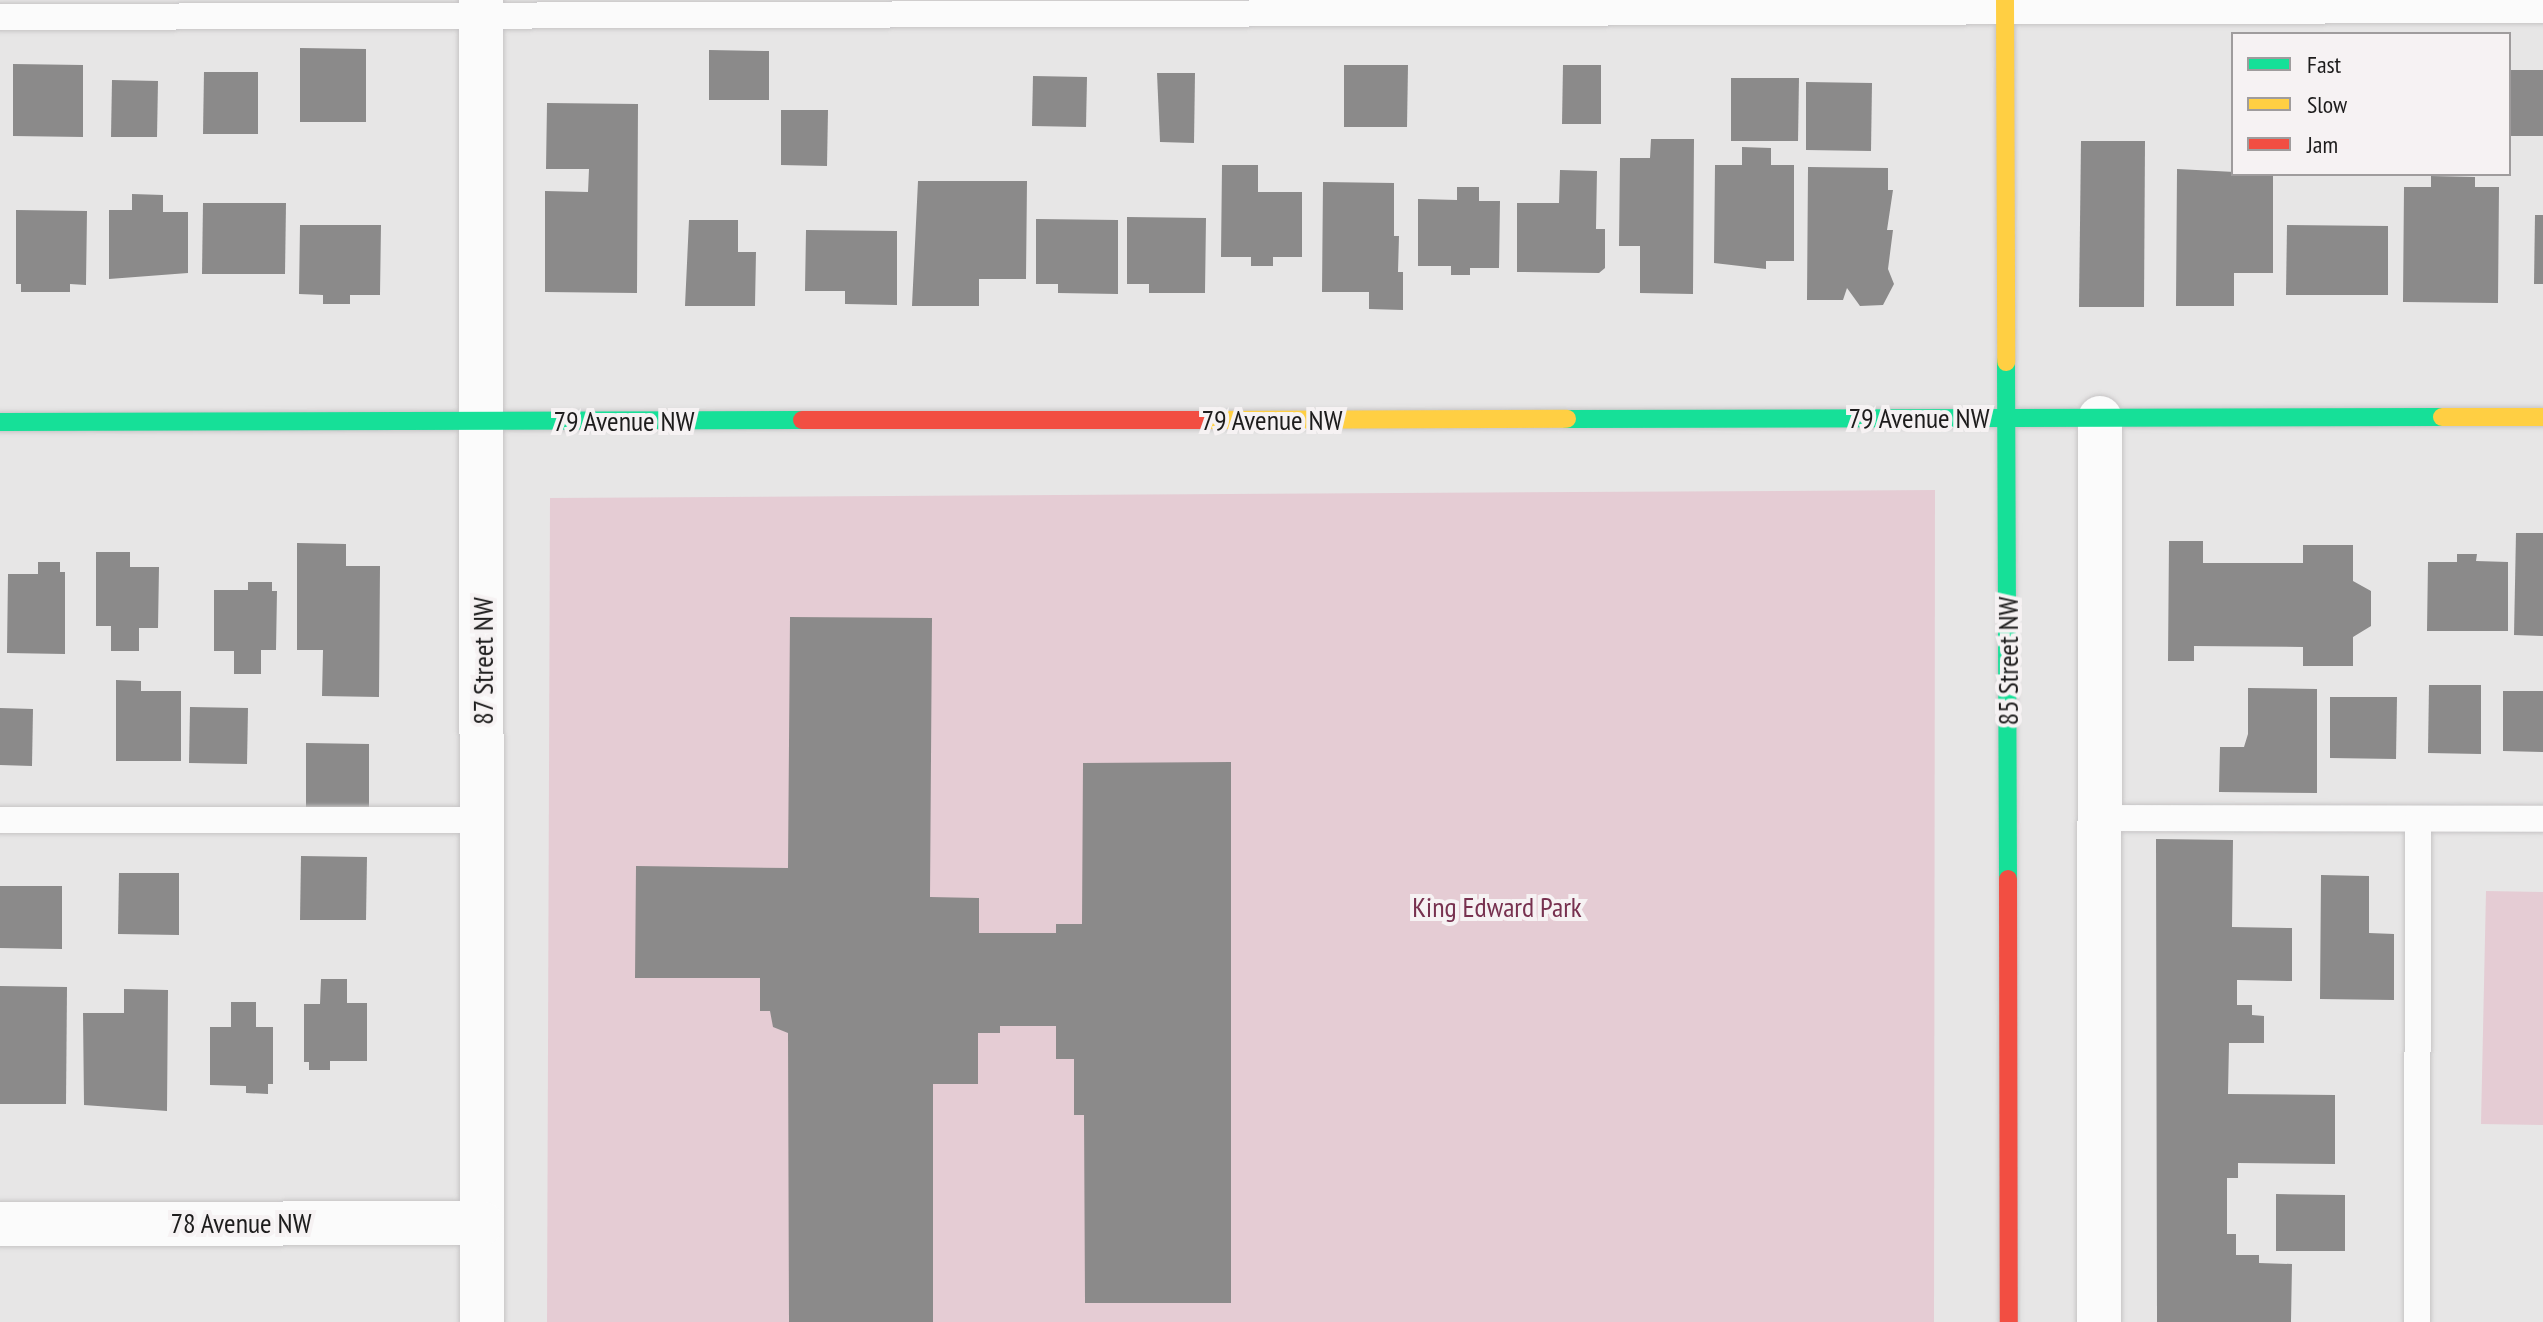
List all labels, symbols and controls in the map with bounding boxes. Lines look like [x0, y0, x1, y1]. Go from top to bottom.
legend [2231, 32, 2511, 176]
text: Fast [2307, 49, 2341, 80]
text: Slow [2307, 89, 2347, 120]
text: Jam [2307, 129, 2338, 160]
street label: 79 Avenue NW [1848, 401, 1990, 435]
street label: 79 Avenue NW [1201, 403, 1343, 437]
street label: 79 Avenue NW [553, 404, 695, 438]
street label: 87 Street NW [466, 597, 500, 725]
street label: 85 Street NW [1991, 597, 2025, 725]
park label: King Edward Park [1412, 890, 1582, 924]
street label: 78 Avenue NW [170, 1206, 312, 1240]

